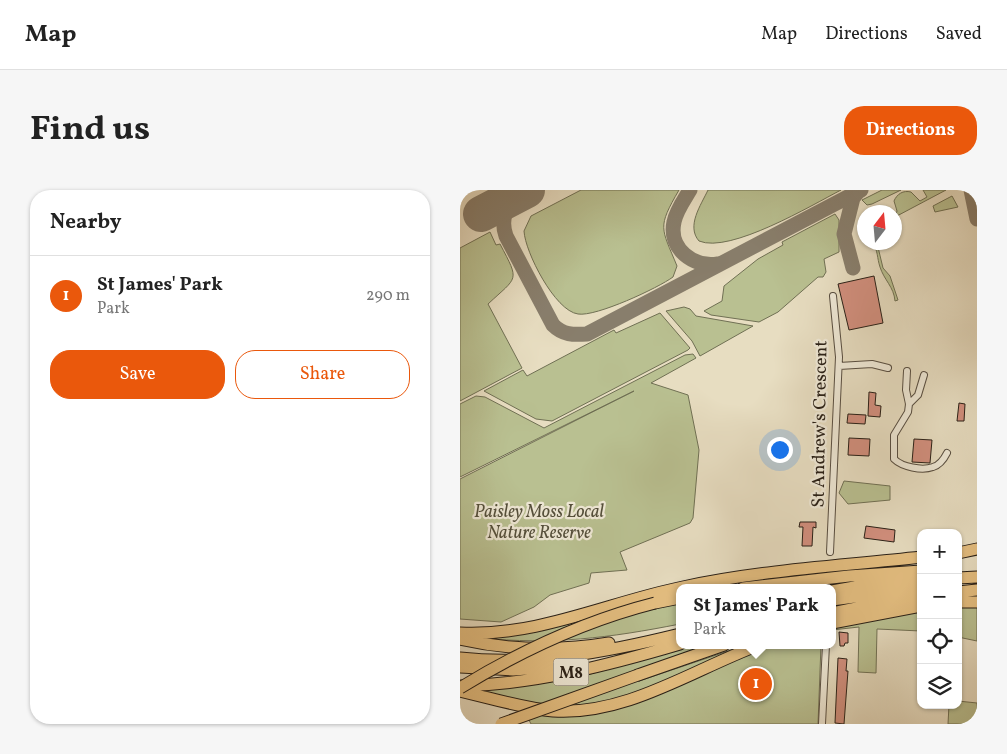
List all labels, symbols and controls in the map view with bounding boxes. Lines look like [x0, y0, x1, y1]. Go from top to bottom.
text: Map [25, 18, 76, 52]
text: Map [761, 22, 797, 47]
text: Directions [825, 22, 908, 47]
text: Saved [936, 22, 982, 47]
text: Find us [30, 106, 150, 154]
button: Directions [844, 106, 977, 155]
north arrow [857, 205, 902, 250]
text: Nearby [50, 208, 121, 237]
text: St James' Park [97, 272, 223, 298]
text: 1 [63, 285, 69, 307]
text: 290 m [366, 285, 410, 307]
text: Park [97, 298, 130, 320]
street label: St Andrew's Crescent [807, 340, 834, 508]
button: Save [50, 350, 225, 399]
button: Share [235, 350, 410, 399]
your location [767, 437, 793, 463]
park label: Paisley Moss Local Nature Reserve [474, 500, 605, 546]
map controls [917, 529, 962, 709]
button: + [917, 529, 962, 574]
button: − [917, 574, 962, 619]
popup [676, 584, 836, 649]
text: St James' Park [693, 593, 819, 619]
text: Park [693, 619, 726, 641]
button: locate [917, 619, 962, 664]
road number: M8 [554, 658, 588, 686]
button: layers [917, 664, 962, 709]
pin: 1 [740, 665, 772, 703]

